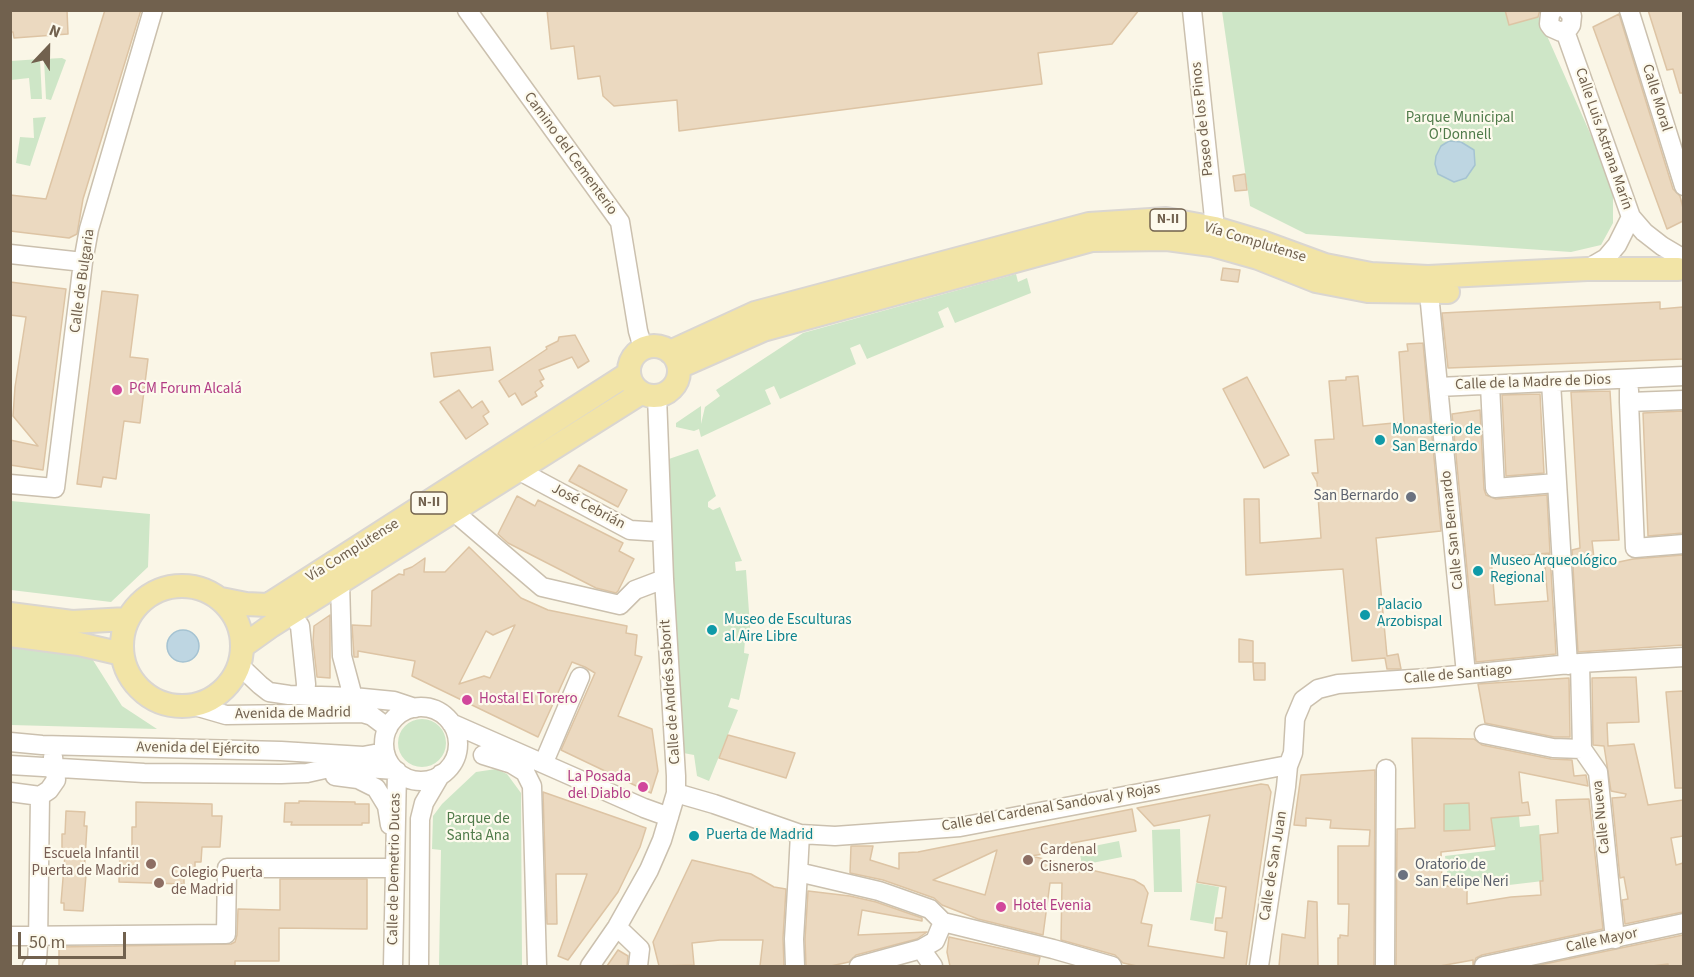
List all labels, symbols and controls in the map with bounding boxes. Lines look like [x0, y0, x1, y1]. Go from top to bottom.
north arrow [18, 18, 78, 78]
text: N [46, 19, 64, 43]
street label: Paseo de los Pinos [1188, 61, 1218, 177]
street label: Calle Moral [1637, 62, 1675, 134]
street label: Calle Luis Astrana Marín [1570, 66, 1636, 212]
street label: Camino del Cementerio [519, 89, 621, 219]
park label: Parque Municipal O'Donnell [1406, 110, 1514, 145]
road number: N-II [1150, 209, 1186, 231]
street label: Vía Complutense [1202, 219, 1308, 267]
street label: Calle de Bulgaria [67, 228, 99, 334]
street label: Calle de la Madre de Dios [1455, 371, 1611, 395]
place label: PCM Forum Alcalá [129, 381, 242, 399]
marker: PCM Forum Alcalá [110, 383, 124, 397]
place label: Monasterio de San Bernardo [1392, 422, 1481, 457]
marker: Monasterio de San Bernardo [1373, 433, 1387, 447]
street label: Calle San Bernardo [1438, 470, 1468, 590]
street label: José Cebrián [548, 480, 628, 534]
place label: San Bernardo [1313, 488, 1399, 506]
marker: San Bernardo [1404, 490, 1418, 504]
road number: N-II [411, 492, 447, 514]
street label: Vía Complutense [303, 515, 403, 587]
place label: Museo Arqueológico Regional [1490, 553, 1617, 588]
marker: Museo Arqueológico Regional [1471, 564, 1485, 578]
place label: Palacio Arzobispal [1377, 597, 1442, 632]
marker: Palacio Arzobispal [1358, 608, 1372, 622]
place label: Museo de Esculturas al Aire Libre [724, 612, 852, 647]
street label: Calle de Andrés Saborit [657, 619, 685, 765]
marker: Museo de Esculturas al Aire Libre [705, 623, 719, 637]
street label: Calle de Santiago [1403, 661, 1513, 689]
place label: Hostal El Torero [479, 691, 578, 709]
marker: Hostal El Torero [460, 693, 474, 707]
street label: Avenida de Madrid [235, 704, 351, 724]
street label: Avenida del Ejército [136, 739, 260, 759]
place label: La Posada del Diablo [567, 769, 631, 804]
street label: Calle Nueva [1589, 779, 1615, 855]
marker: La Posada del Diablo [636, 780, 650, 794]
street label: Calle del Cardenal Sandoval y Rojas [940, 780, 1162, 836]
street label: Calle de Demetrio Ducas [385, 793, 405, 945]
street label: Calle de San Juan [1256, 810, 1292, 922]
park label: Parque de Santa Ana [446, 811, 510, 846]
place label: Puerta de Madrid [706, 827, 813, 845]
marker: Puerta de Madrid [687, 829, 701, 843]
place label: Cardenal Cisneros [1040, 842, 1097, 877]
place label: Escuela Infantil Puerta de Madrid [32, 846, 139, 881]
marker: Cardenal Cisneros [1021, 853, 1035, 867]
marker: Escuela Infantil Puerta de Madrid [144, 857, 158, 871]
place label: Oratorio de San Felipe Neri [1415, 857, 1509, 892]
place label: Colegio Puerta de Madrid [171, 865, 263, 900]
marker: Oratorio de San Felipe Neri [1396, 868, 1410, 882]
marker: Colegio Puerta de Madrid [152, 876, 166, 890]
place label: Hotel Evenia [1013, 898, 1091, 916]
marker: Hotel Evenia [994, 900, 1008, 914]
scale bar [21, 920, 129, 958]
street label: Calle Mayor [1564, 925, 1640, 957]
text: 50 m [29, 930, 65, 955]

